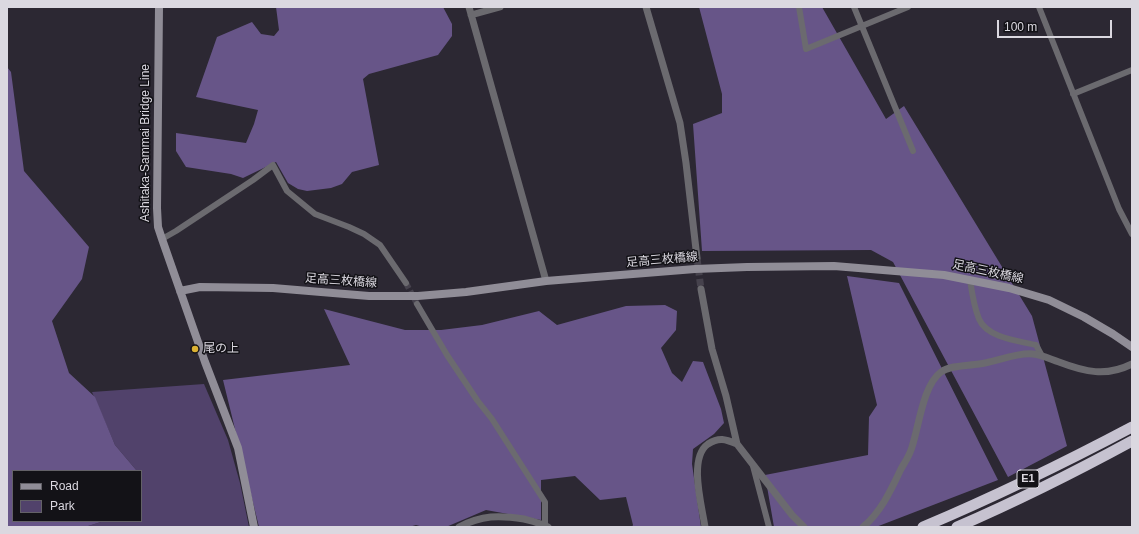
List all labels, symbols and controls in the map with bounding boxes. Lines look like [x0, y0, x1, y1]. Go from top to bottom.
scale bar [999, 12, 1114, 38]
text: 100 m [1004, 20, 1037, 34]
street label: Ashitaka-Sammai Bridge Line [139, 64, 153, 222]
street label: 足高三枚橋線 [626, 250, 698, 270]
street label: 足高三枚橋線 [951, 257, 1025, 287]
street label: 足高三枚橋線 [305, 271, 377, 291]
place label: 尾の上 [203, 342, 239, 356]
marker: 尾の上 [190, 344, 200, 354]
legend [12, 470, 142, 522]
road number: E1 [1017, 470, 1039, 488]
text: Road [50, 479, 79, 493]
text: Park [50, 499, 75, 513]

